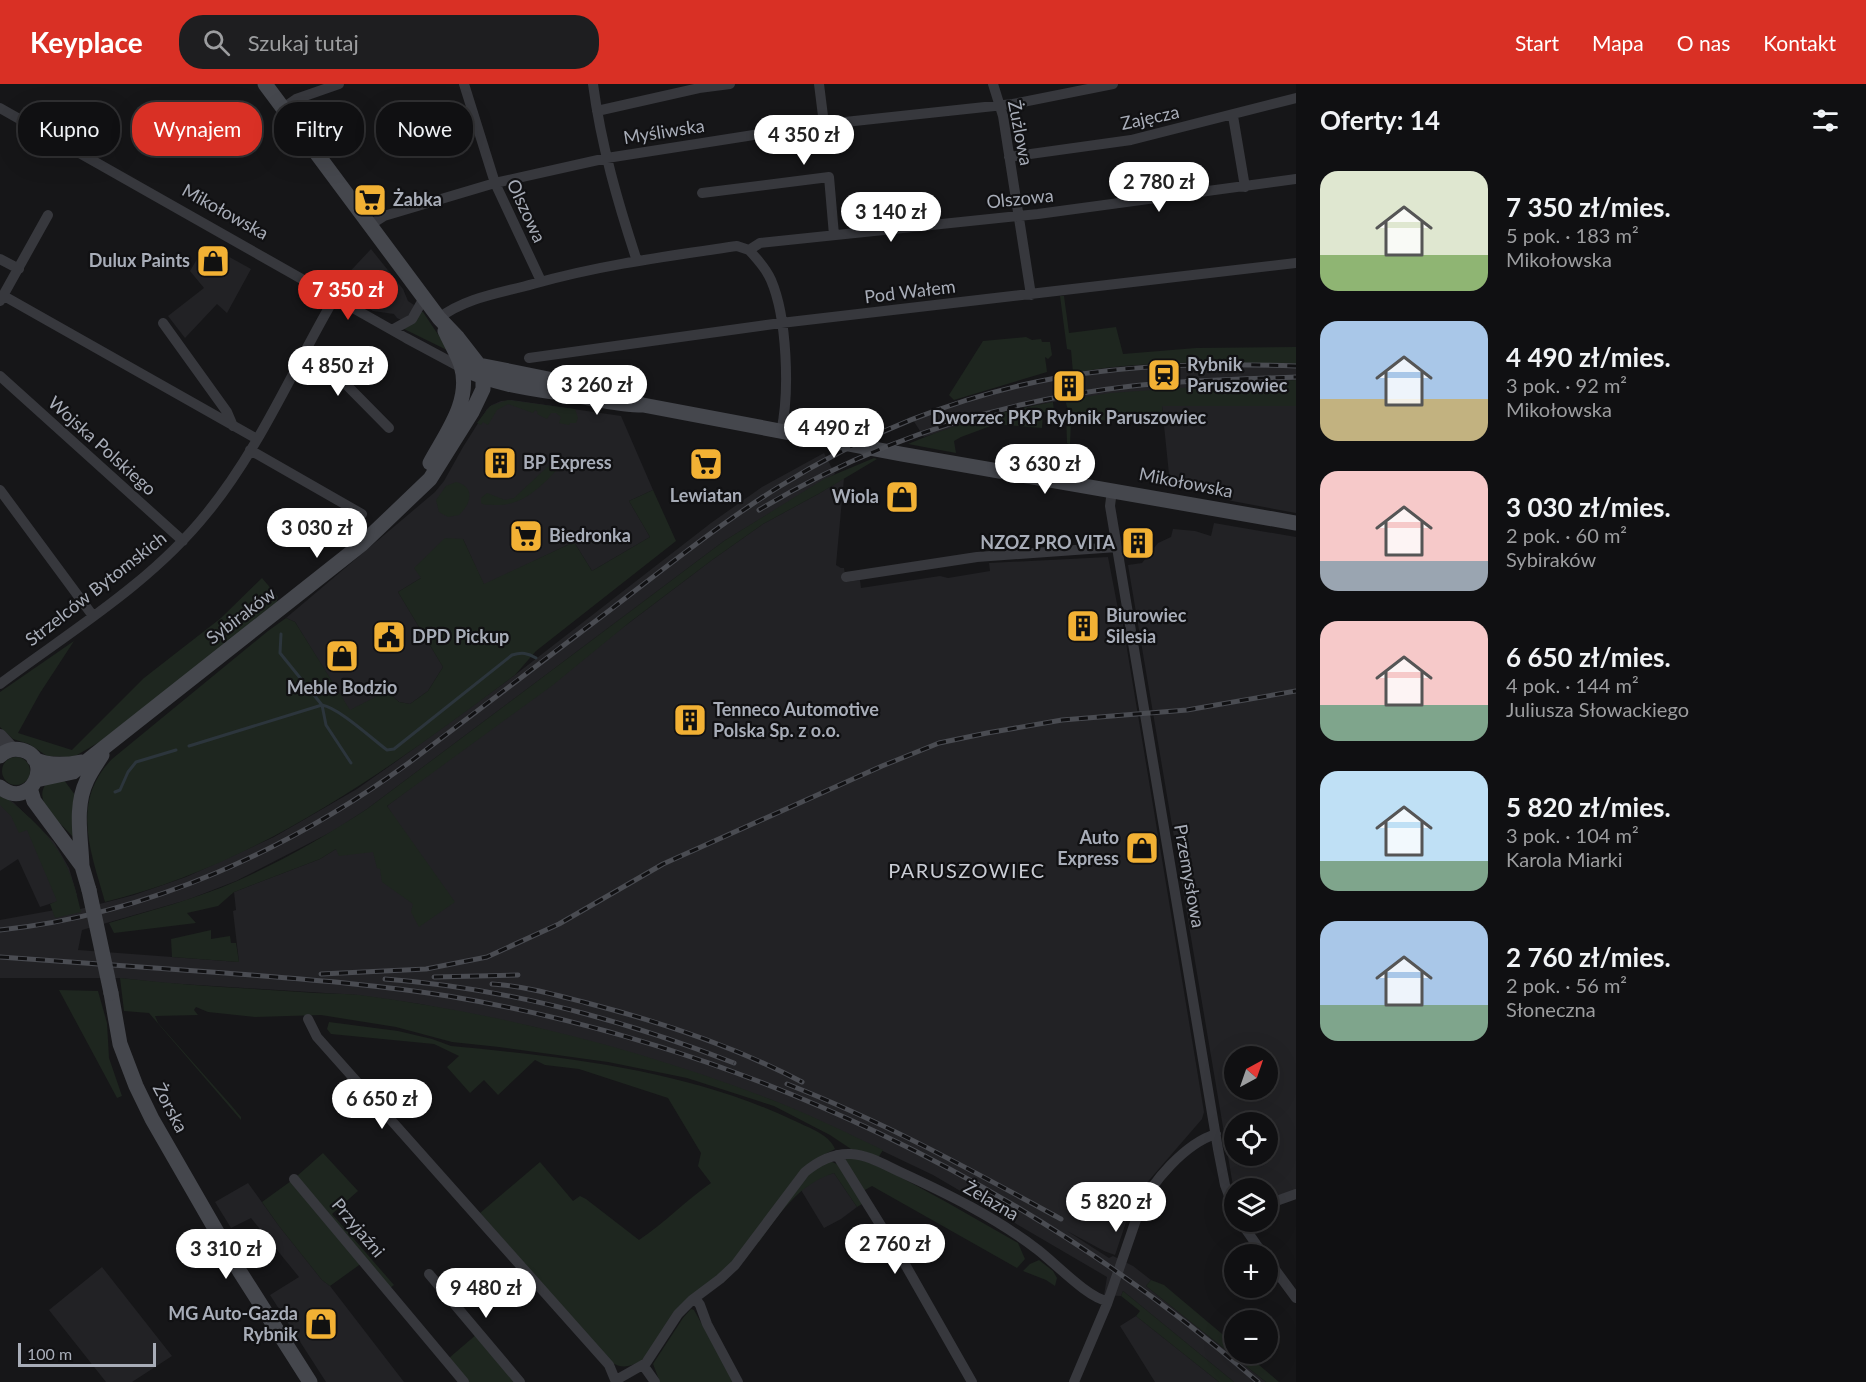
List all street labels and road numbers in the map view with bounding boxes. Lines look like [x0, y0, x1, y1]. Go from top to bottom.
street label: Żużlowa [1004, 98, 1038, 167]
street label: Zajęcza [1119, 100, 1181, 134]
street label: Myśliwska [622, 114, 706, 148]
street label: Olszowa [503, 175, 551, 246]
street label: Mikołowska [178, 178, 272, 244]
street label: Olszowa [985, 184, 1055, 212]
street label: Pod Wałem [863, 275, 957, 307]
street label: Wojska Polskiego [44, 391, 161, 499]
street label: Mikołowska [1137, 462, 1235, 502]
street label: Strzelców Bytomskich [20, 526, 170, 650]
street label: Sybiraków [201, 582, 279, 648]
street label: Przemysłowa [1170, 822, 1210, 929]
street label: Żorska [149, 1079, 193, 1136]
street label: Żelazna [960, 1176, 1023, 1225]
street label: Przyjaźni [328, 1193, 390, 1261]

